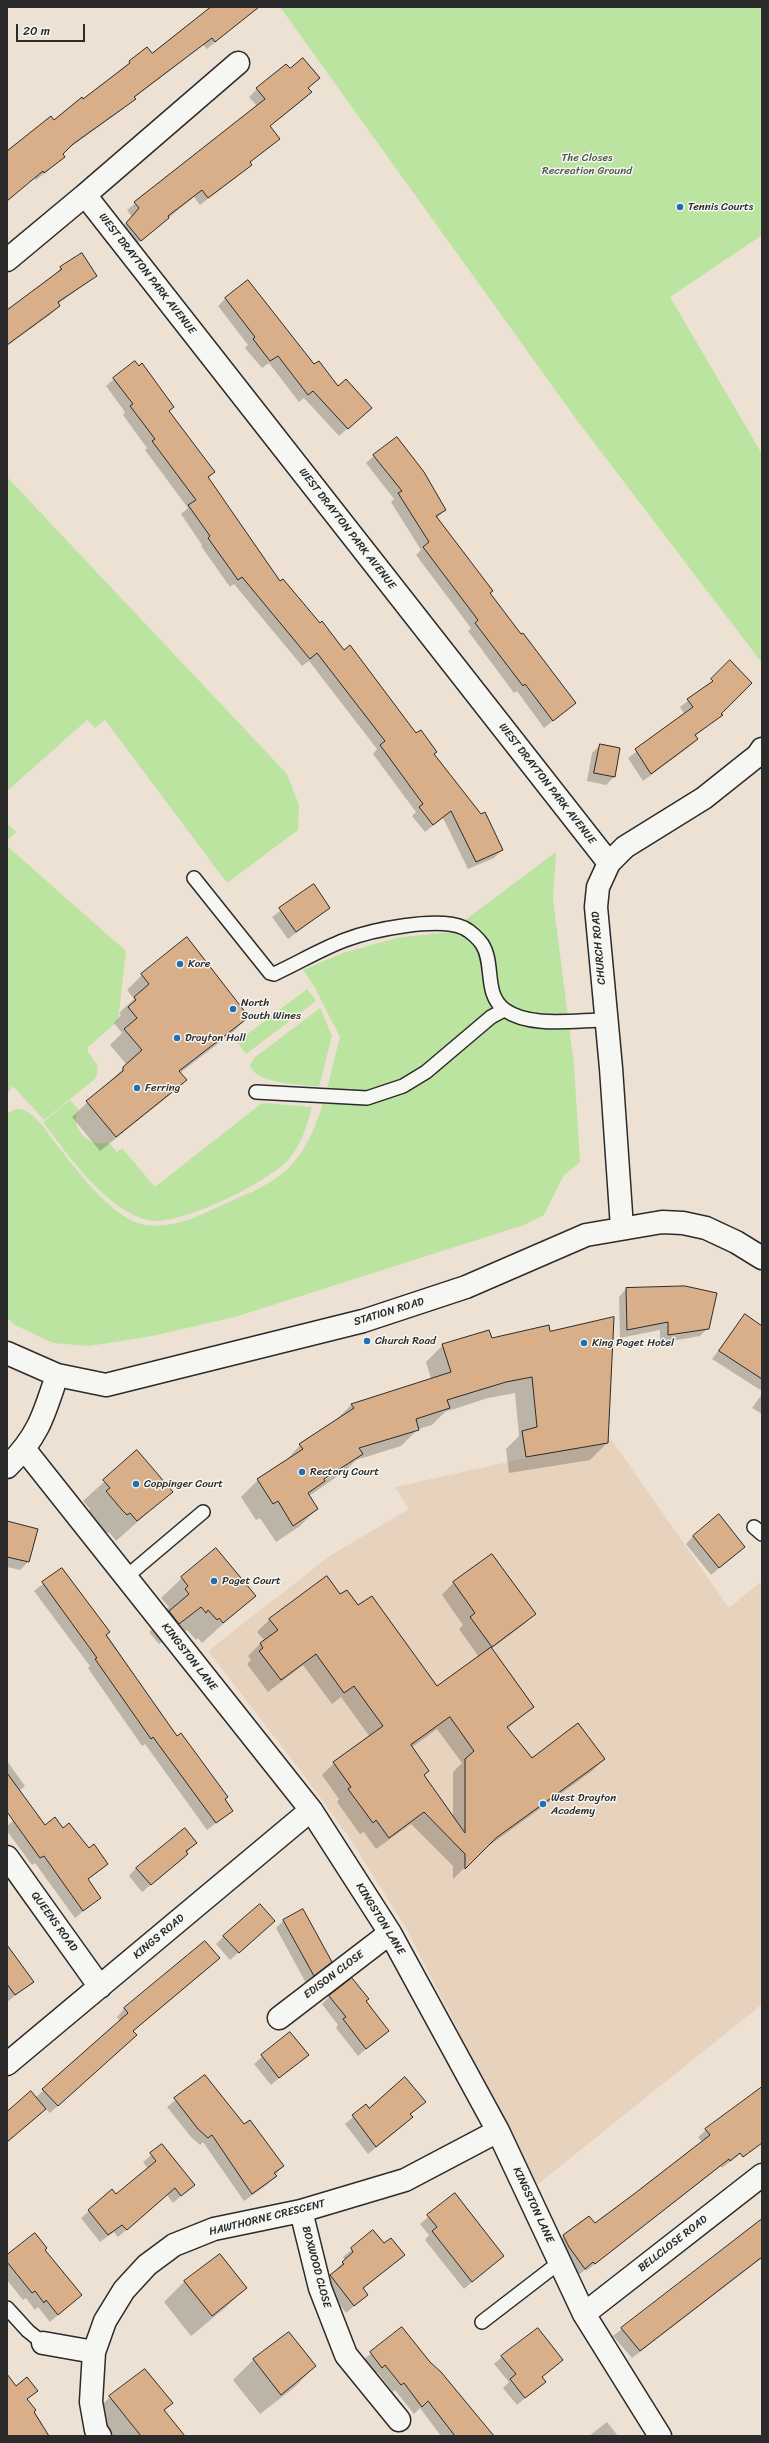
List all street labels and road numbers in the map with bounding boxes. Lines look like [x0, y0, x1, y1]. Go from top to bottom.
street label: WEST DRAYTON PARK AVENUE [96, 211, 198, 337]
street label: WEST DRAYTON PARK AVENUE [296, 466, 398, 592]
street label: WEST DRAYTON PARK AVENUE [496, 721, 598, 847]
street label: CHURCH ROAD [589, 911, 609, 985]
street label: STATION ROAD [352, 1295, 426, 1329]
street label: KINGSTON LANE [158, 1621, 220, 1693]
street label: KINGSTON LANE [353, 1881, 407, 1957]
street label: QUEENS ROAD [28, 1890, 80, 1954]
street label: KINGS ROAD [131, 1912, 187, 1962]
street label: EDISON CLOSE [301, 1948, 367, 2002]
street label: KINGSTON LANE [510, 2165, 556, 2245]
street label: HAWTHORNE CRESCENT [208, 2197, 326, 2239]
street label: BELLCLOSE ROAD [636, 2213, 710, 2275]
street label: BOXWOOD CLOSE [299, 2225, 333, 2309]

